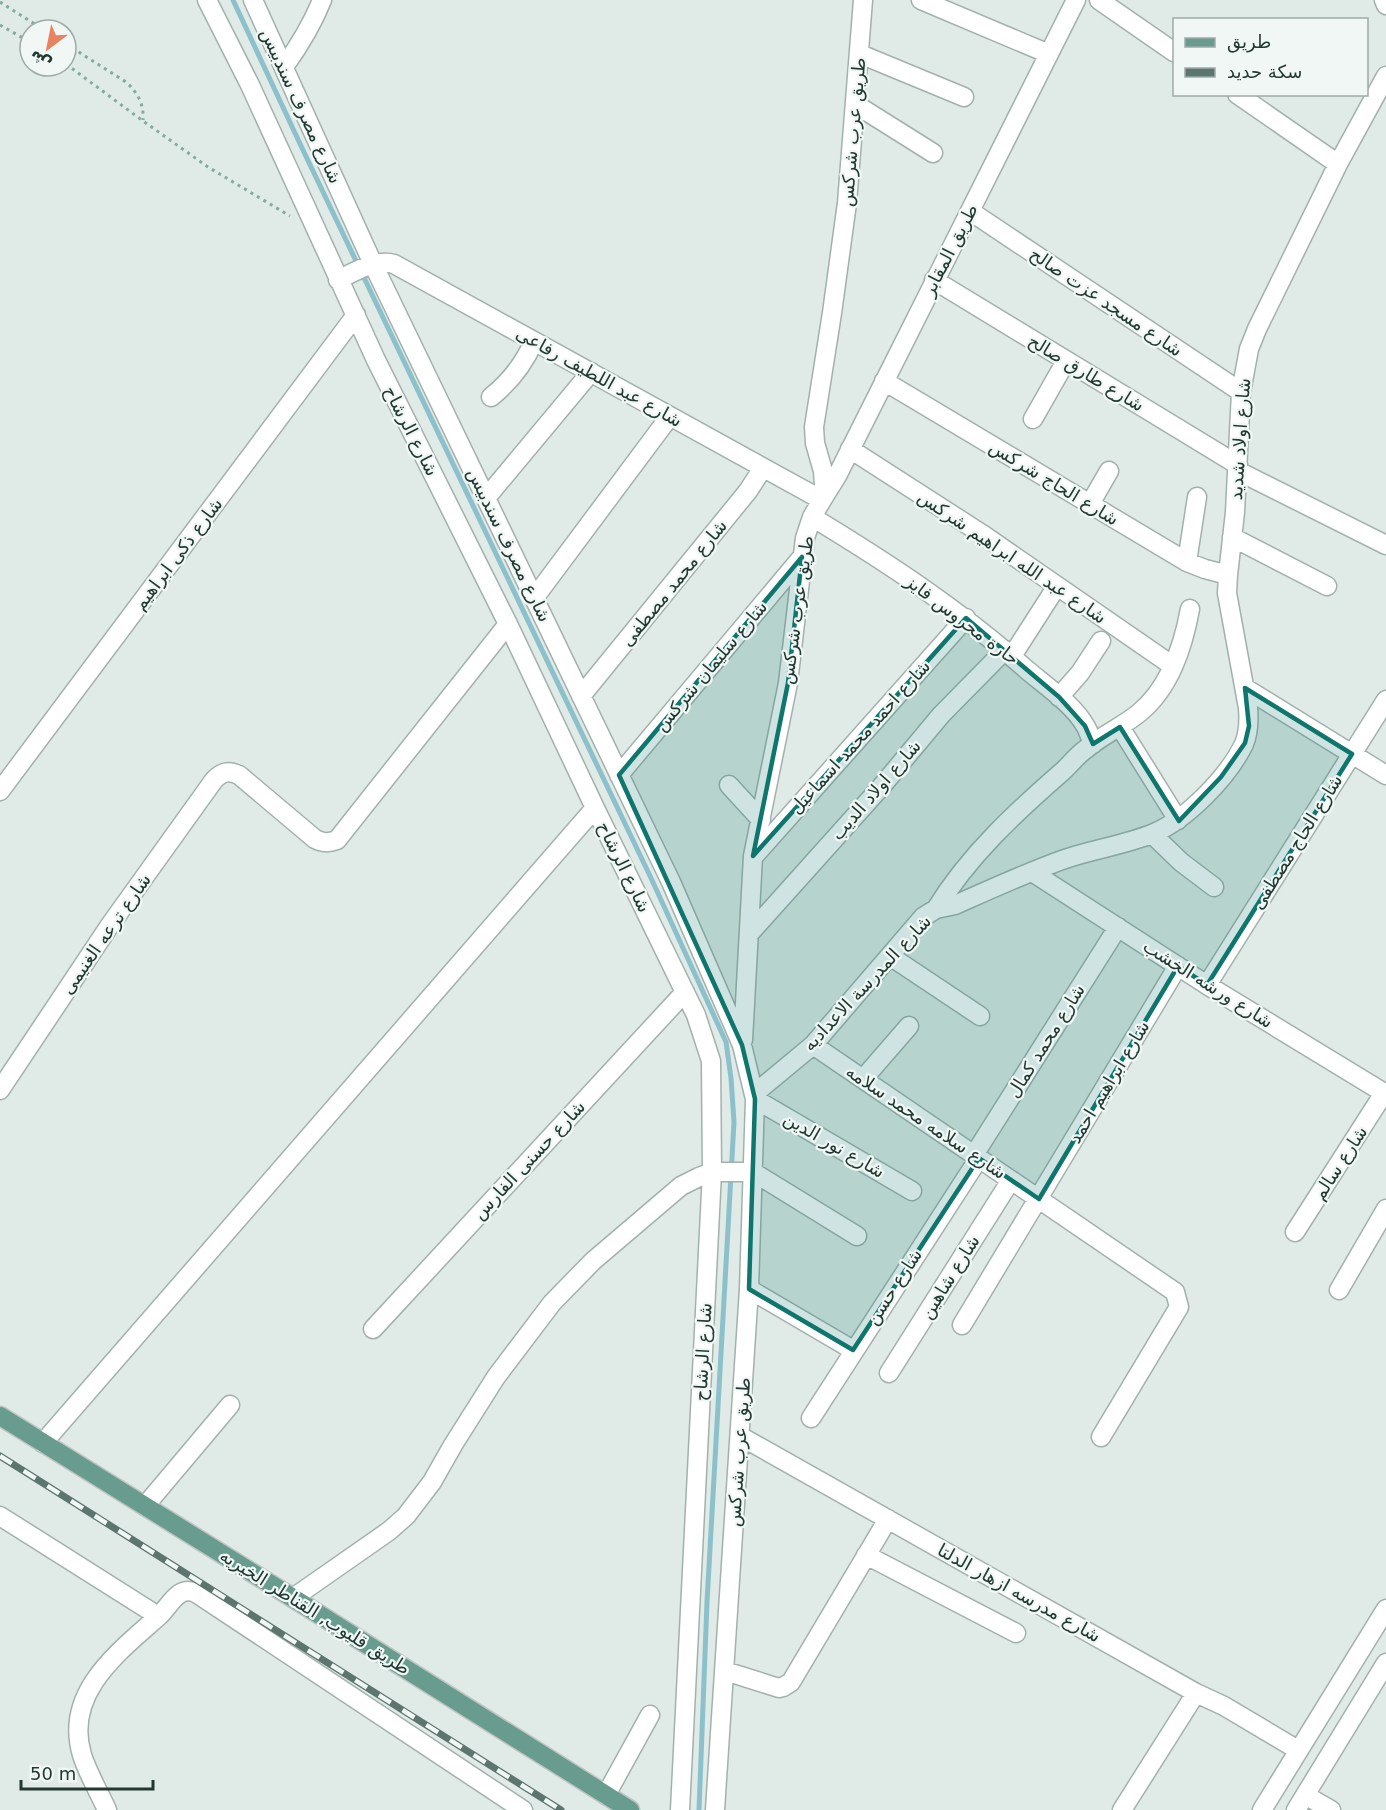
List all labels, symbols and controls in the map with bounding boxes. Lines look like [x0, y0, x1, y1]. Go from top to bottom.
north arrow [18, 18, 78, 78]
legend [1173, 18, 1368, 96]
street label: شارع مصرف سندبيس [255, 25, 347, 187]
text: طريق [1227, 31, 1271, 53]
text: ش [26, 46, 55, 74]
street label: طريق عرب شركس [836, 56, 870, 208]
text: سكة حديد [1227, 61, 1302, 82]
street label: طريق المقابر [917, 200, 983, 301]
street label: شارع مسجد عزت صالح [1025, 243, 1187, 361]
street label: شارع عبد اللطيف رفاعى [512, 322, 686, 432]
street label: شارع طارق صالح [1024, 330, 1148, 416]
street label: شارع اولاد شديد [1225, 377, 1255, 501]
street label: شارع الرشاح [379, 382, 443, 480]
street label: شارع الحاج شركس [985, 436, 1123, 530]
street label: شارع مصرف سندبيس [462, 464, 556, 626]
street label: شارع عبد الله ابراهيم شركس [913, 486, 1111, 628]
street label: شارع ذكى ابراهيم [129, 494, 227, 614]
street label: شارع محمد مصطفى [616, 515, 732, 651]
street label: طريق عرب شركس [776, 534, 818, 686]
street label: حارة محروس فايز [900, 569, 1023, 670]
street label: شارع سليمان شركس [650, 596, 772, 736]
street label: شارع احمد محمد اسماعيل [785, 655, 935, 819]
street label: شارع اولاد الديب [826, 735, 926, 845]
street label: شارع الحاج مصطفى [1247, 771, 1347, 913]
street label: شارع الرشاح [593, 818, 655, 916]
street label: شارع ترعه الغنيمى [56, 869, 156, 999]
street label: شارع المدرسة الاعداديه [798, 910, 936, 1056]
street label: شارع ورشه الخشب [1139, 935, 1277, 1033]
street label: شارع محمد كمال [1002, 980, 1090, 1102]
street label: شارع ابراهيم احمد [1064, 1017, 1154, 1147]
street label: شارع سلامه محمد سلامه [842, 1060, 1010, 1184]
street label: شارع حسنى الفارس [468, 1096, 590, 1224]
street label: شارع نور الدين [780, 1107, 888, 1183]
street label: شارع سالم [1308, 1122, 1372, 1204]
street label: شارع شاهين [916, 1231, 984, 1323]
street label: شارع حسن [861, 1245, 927, 1329]
street label: شارع الرشاح [689, 1302, 717, 1402]
street label: طريق عرب شركس [723, 1376, 755, 1528]
street label: شارع مدرسه ازهار الدلتا [933, 1539, 1105, 1647]
street label: طريق قليوب, القناطر الخيريه [216, 1544, 414, 1680]
scale bar [21, 1753, 153, 1791]
text: 50 m [30, 1763, 76, 1784]

